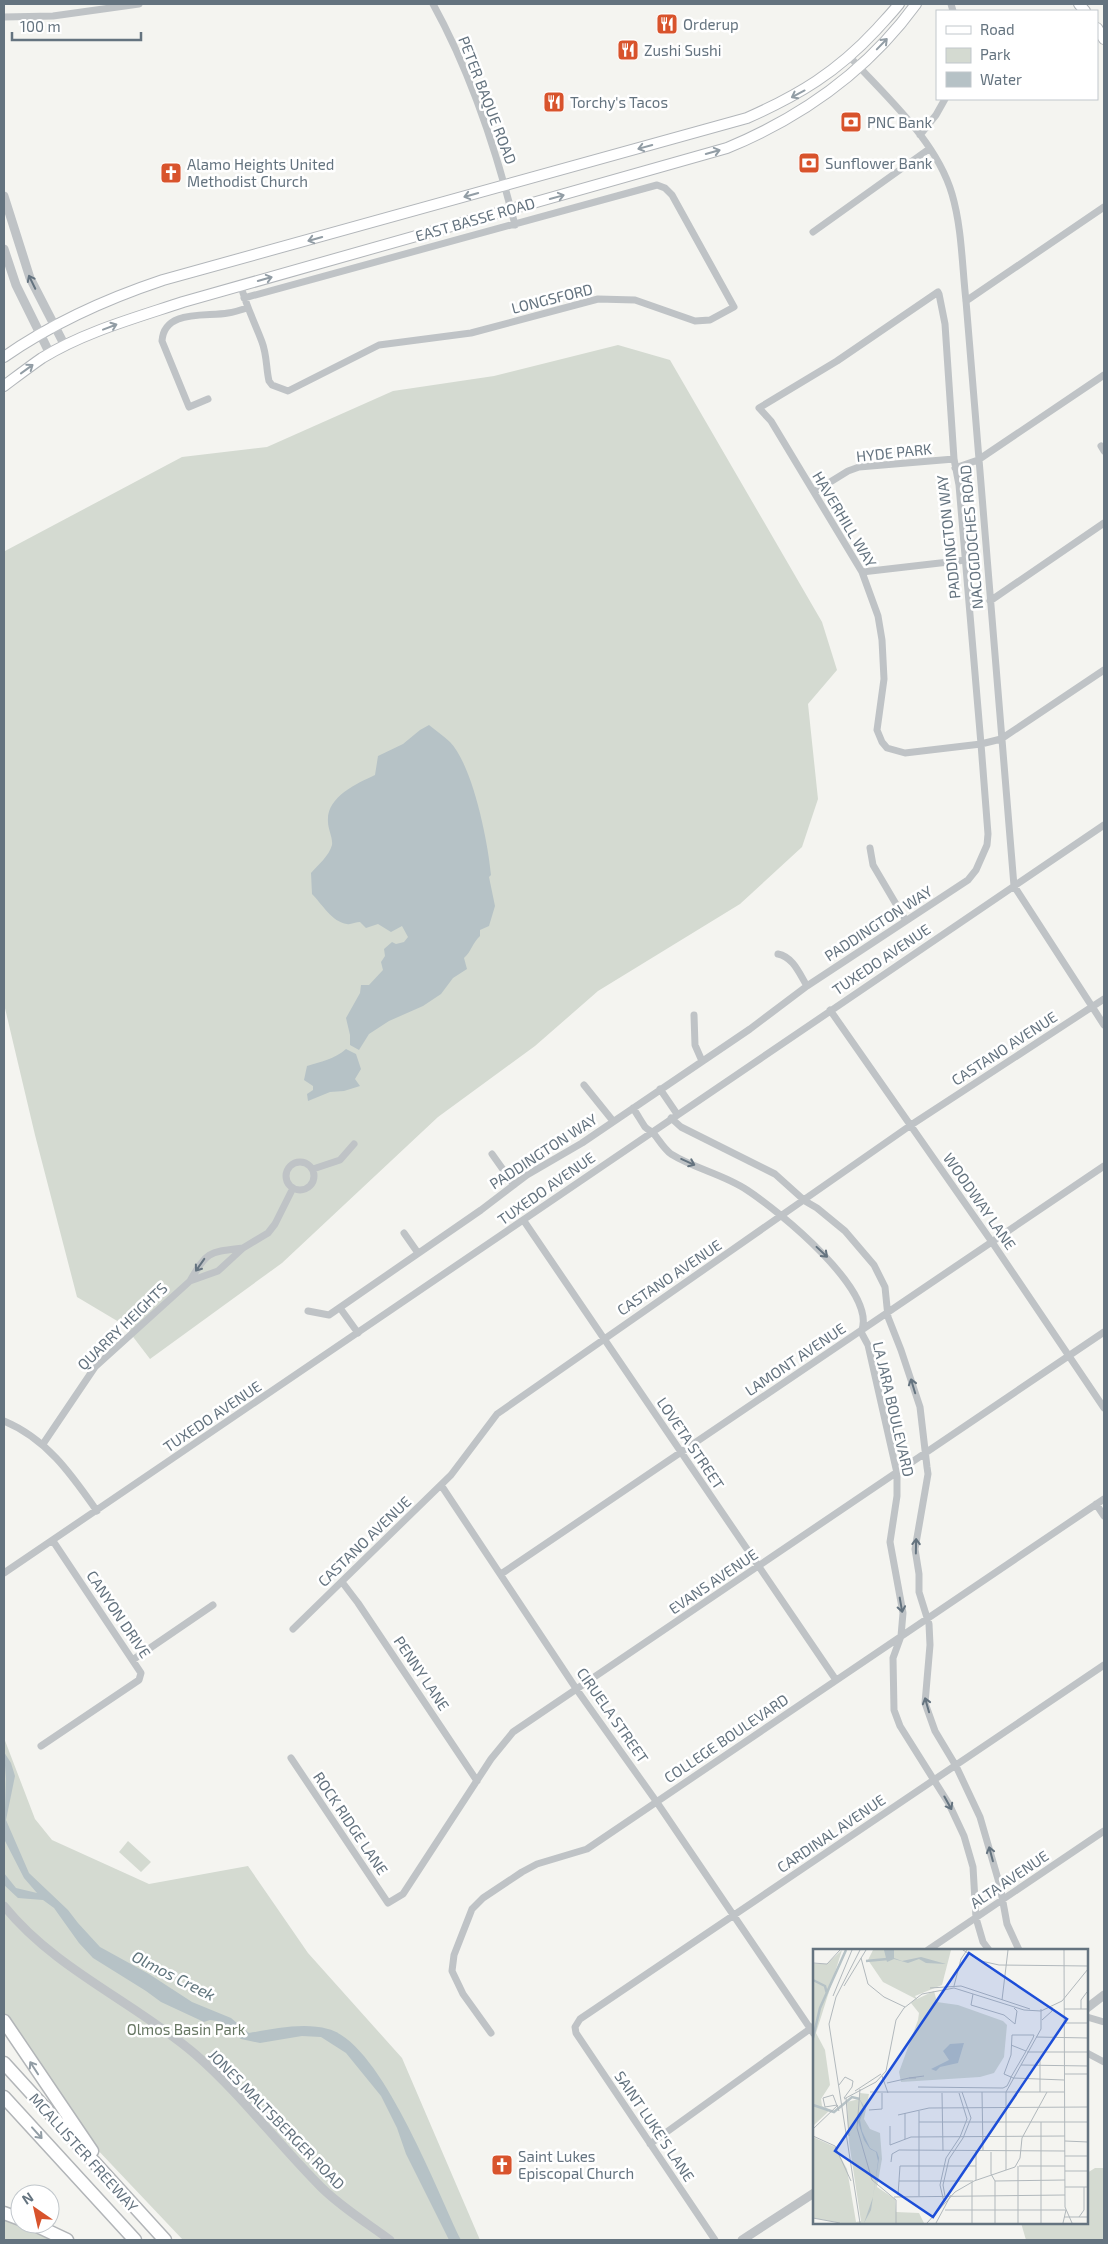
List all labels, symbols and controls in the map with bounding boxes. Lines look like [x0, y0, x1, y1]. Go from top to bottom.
scale bar [12, 10, 141, 42]
legend [936, 10, 1098, 100]
restaurant icon: Orderup [655, 12, 679, 36]
place label: Orderup [683, 15, 739, 33]
text: 100 m [20, 17, 61, 35]
text: Road [980, 20, 1015, 38]
street label: PETER BAQUE ROAD [454, 33, 521, 167]
restaurant icon: Zushi Sushi [616, 38, 640, 62]
one-way arrow [876, 38, 888, 50]
place label: Zushi Sushi [644, 41, 721, 59]
text: Park [980, 45, 1011, 63]
text: Water [980, 70, 1022, 88]
restaurant icon: Torchy's Tacos [542, 90, 566, 114]
one-way arrow [791, 90, 806, 99]
place label: Torchy's Tacos [570, 93, 668, 111]
bank icon: PNC Bank [839, 110, 863, 134]
place label: PNC Bank [867, 113, 933, 131]
one-way arrow [637, 143, 653, 152]
one-way arrow [704, 147, 720, 157]
bank icon: Sunflower Bank [797, 151, 821, 175]
place label: Sunflower Bank [825, 154, 933, 172]
place label: Alamo Heights United Methodist Church [187, 155, 334, 190]
church icon: Alamo Heights United Methodist Church [159, 161, 183, 185]
one-way arrow [464, 191, 480, 201]
one-way arrow [548, 191, 564, 201]
street label: EAST BASSE ROAD [413, 193, 537, 245]
one-way arrow [307, 235, 323, 244]
one-way arrow [27, 274, 37, 289]
one-way arrow [257, 274, 273, 283]
street label: LONGSFORD [509, 279, 595, 317]
one-way arrow [102, 322, 117, 331]
one-way arrow [19, 364, 33, 374]
street label: HYDE PARK [855, 439, 933, 465]
street label: NACOGDOCHES ROAD [956, 464, 986, 610]
street label: HAVERHILL WAY [809, 468, 881, 571]
street label: PADDINGTON WAY [932, 474, 963, 600]
street label: PADDINGTON WAY [821, 881, 936, 964]
street label: TUXEDO AVENUE [829, 920, 933, 998]
street label: CASTANO AVENUE [948, 1007, 1060, 1089]
street label: PADDINGTON WAY [486, 1109, 601, 1192]
street label: TUXEDO AVENUE [494, 1148, 598, 1228]
street label: WOODWAY LANE [940, 1149, 1020, 1253]
one-way arrow [680, 1158, 695, 1168]
street label: CASTANO AVENUE [613, 1235, 725, 1319]
one-way arrow [816, 1246, 828, 1258]
one-way arrow [195, 1258, 205, 1272]
street label: QUARRY HEIGHTS [73, 1279, 171, 1374]
street label: LAMONT AVENUE [741, 1319, 849, 1399]
street label: LA JARA BOULEVARD [870, 1340, 918, 1478]
street label: TUXEDO AVENUE [160, 1377, 264, 1455]
one-way arrow [908, 1379, 918, 1395]
street label: LOVETA STREET [654, 1394, 729, 1493]
street label: CASTANO AVENUE [314, 1492, 414, 1590]
one-way arrow [912, 1538, 921, 1554]
street label: EVANS AVENUE [665, 1545, 761, 1617]
street label: CANYON DRIVE [83, 1567, 155, 1661]
one-way arrow [897, 1596, 907, 1612]
street label: PENNY LANE [391, 1632, 453, 1714]
street label: CIRUELA STREET [573, 1664, 653, 1766]
street label: COLLEGE BOULEVARD [660, 1690, 792, 1786]
one-way arrow [922, 1698, 931, 1714]
street label: ROCK RIDGE LANE [310, 1768, 392, 1878]
street label: CARDINAL AVENUE [773, 1790, 889, 1876]
one-way arrow [943, 1796, 953, 1811]
street label: ALTA AVENUE [966, 1846, 1052, 1912]
one-way arrow [986, 1846, 995, 1862]
water label: Olmos Creek [129, 1946, 219, 2004]
inset map [813, 1949, 1088, 2224]
park label: Olmos Basin Park [127, 2020, 246, 2038]
street label: JONES MALTSBERGER ROAD [205, 2045, 349, 2193]
one-way arrow [29, 2061, 39, 2075]
street label: SAINT LUKE'S LANE [611, 2067, 699, 2185]
street label: MCALLISTER FREEWAY [26, 2089, 142, 2215]
one-way arrow [31, 2127, 43, 2140]
place label: Saint Lukes Episcopal Church [518, 2147, 634, 2182]
church icon: Saint Lukes Episcopal Church [490, 2153, 514, 2177]
north arrow [10, 2184, 60, 2234]
text: N [19, 2188, 36, 2208]

